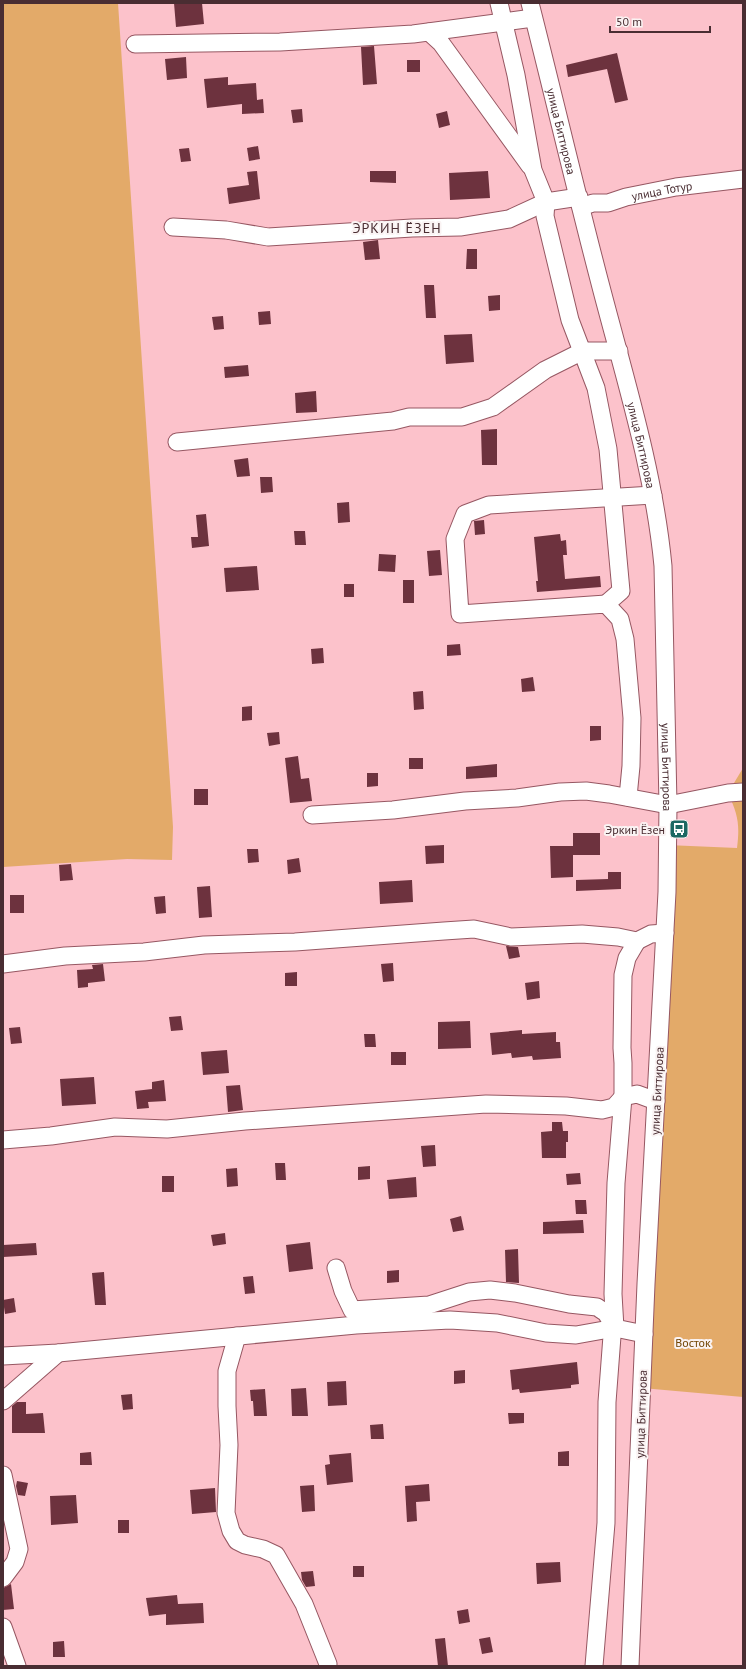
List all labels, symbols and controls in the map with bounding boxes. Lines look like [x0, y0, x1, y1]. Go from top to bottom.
scale bar [610, 8, 710, 34]
text: 50 m [616, 14, 642, 29]
street label: улица Биттирова [544, 86, 580, 176]
street label: улица Тотур [630, 178, 693, 203]
district label: ЭРКИН ЁЗЕН [352, 219, 442, 237]
street label: улица Биттирова [624, 400, 659, 490]
street label: улица Биттирова [659, 723, 676, 811]
bus stop icon: Эркин Ёзен [668, 818, 690, 840]
place label: Эркин Ёзен [605, 822, 665, 837]
street label: улица Биттирова [647, 1046, 667, 1136]
park label: Восток [675, 1335, 711, 1350]
street label: улица Биттирова [632, 1370, 650, 1458]

